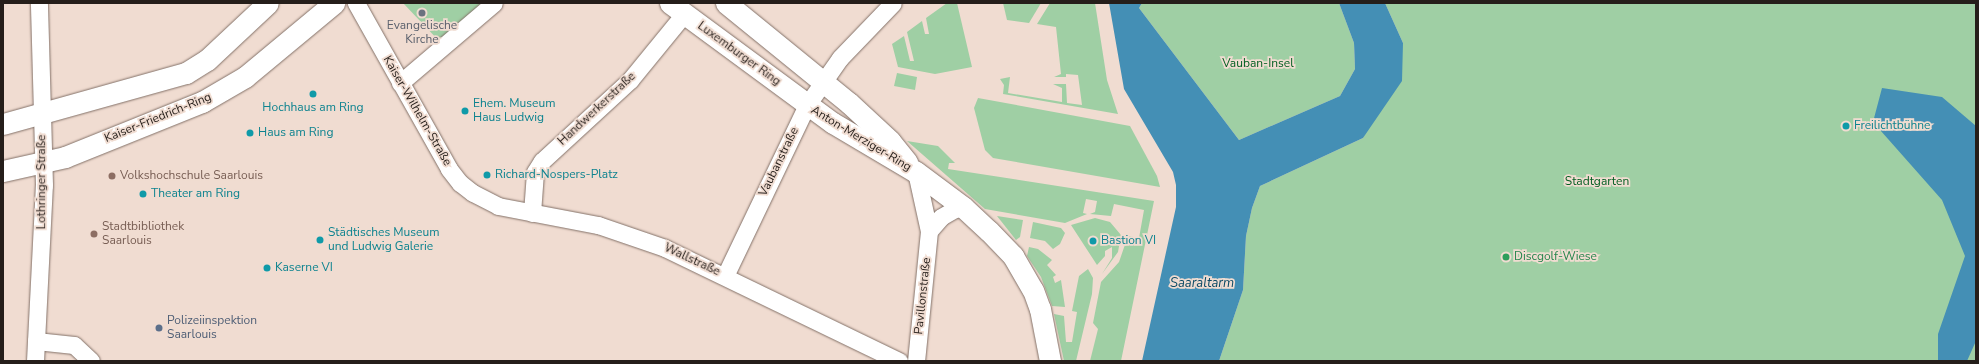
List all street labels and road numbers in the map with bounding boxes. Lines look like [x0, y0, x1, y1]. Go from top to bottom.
street label: Luxemburger Ring [695, 19, 783, 89]
street label: Kaiser-Wilhelm-Straße [380, 53, 454, 169]
street label: Handwerkerstraße [555, 69, 639, 149]
street label: Kaiser-Friedrich-Ring [102, 90, 214, 146]
street label: Anton-Merziger-Ring [808, 103, 914, 175]
street label: Vaubanstraße [756, 125, 802, 199]
street label: Lothringer Straße [35, 135, 49, 229]
street label: Wallstraße [662, 241, 722, 279]
street label: Pavillonstraße [912, 257, 934, 335]

